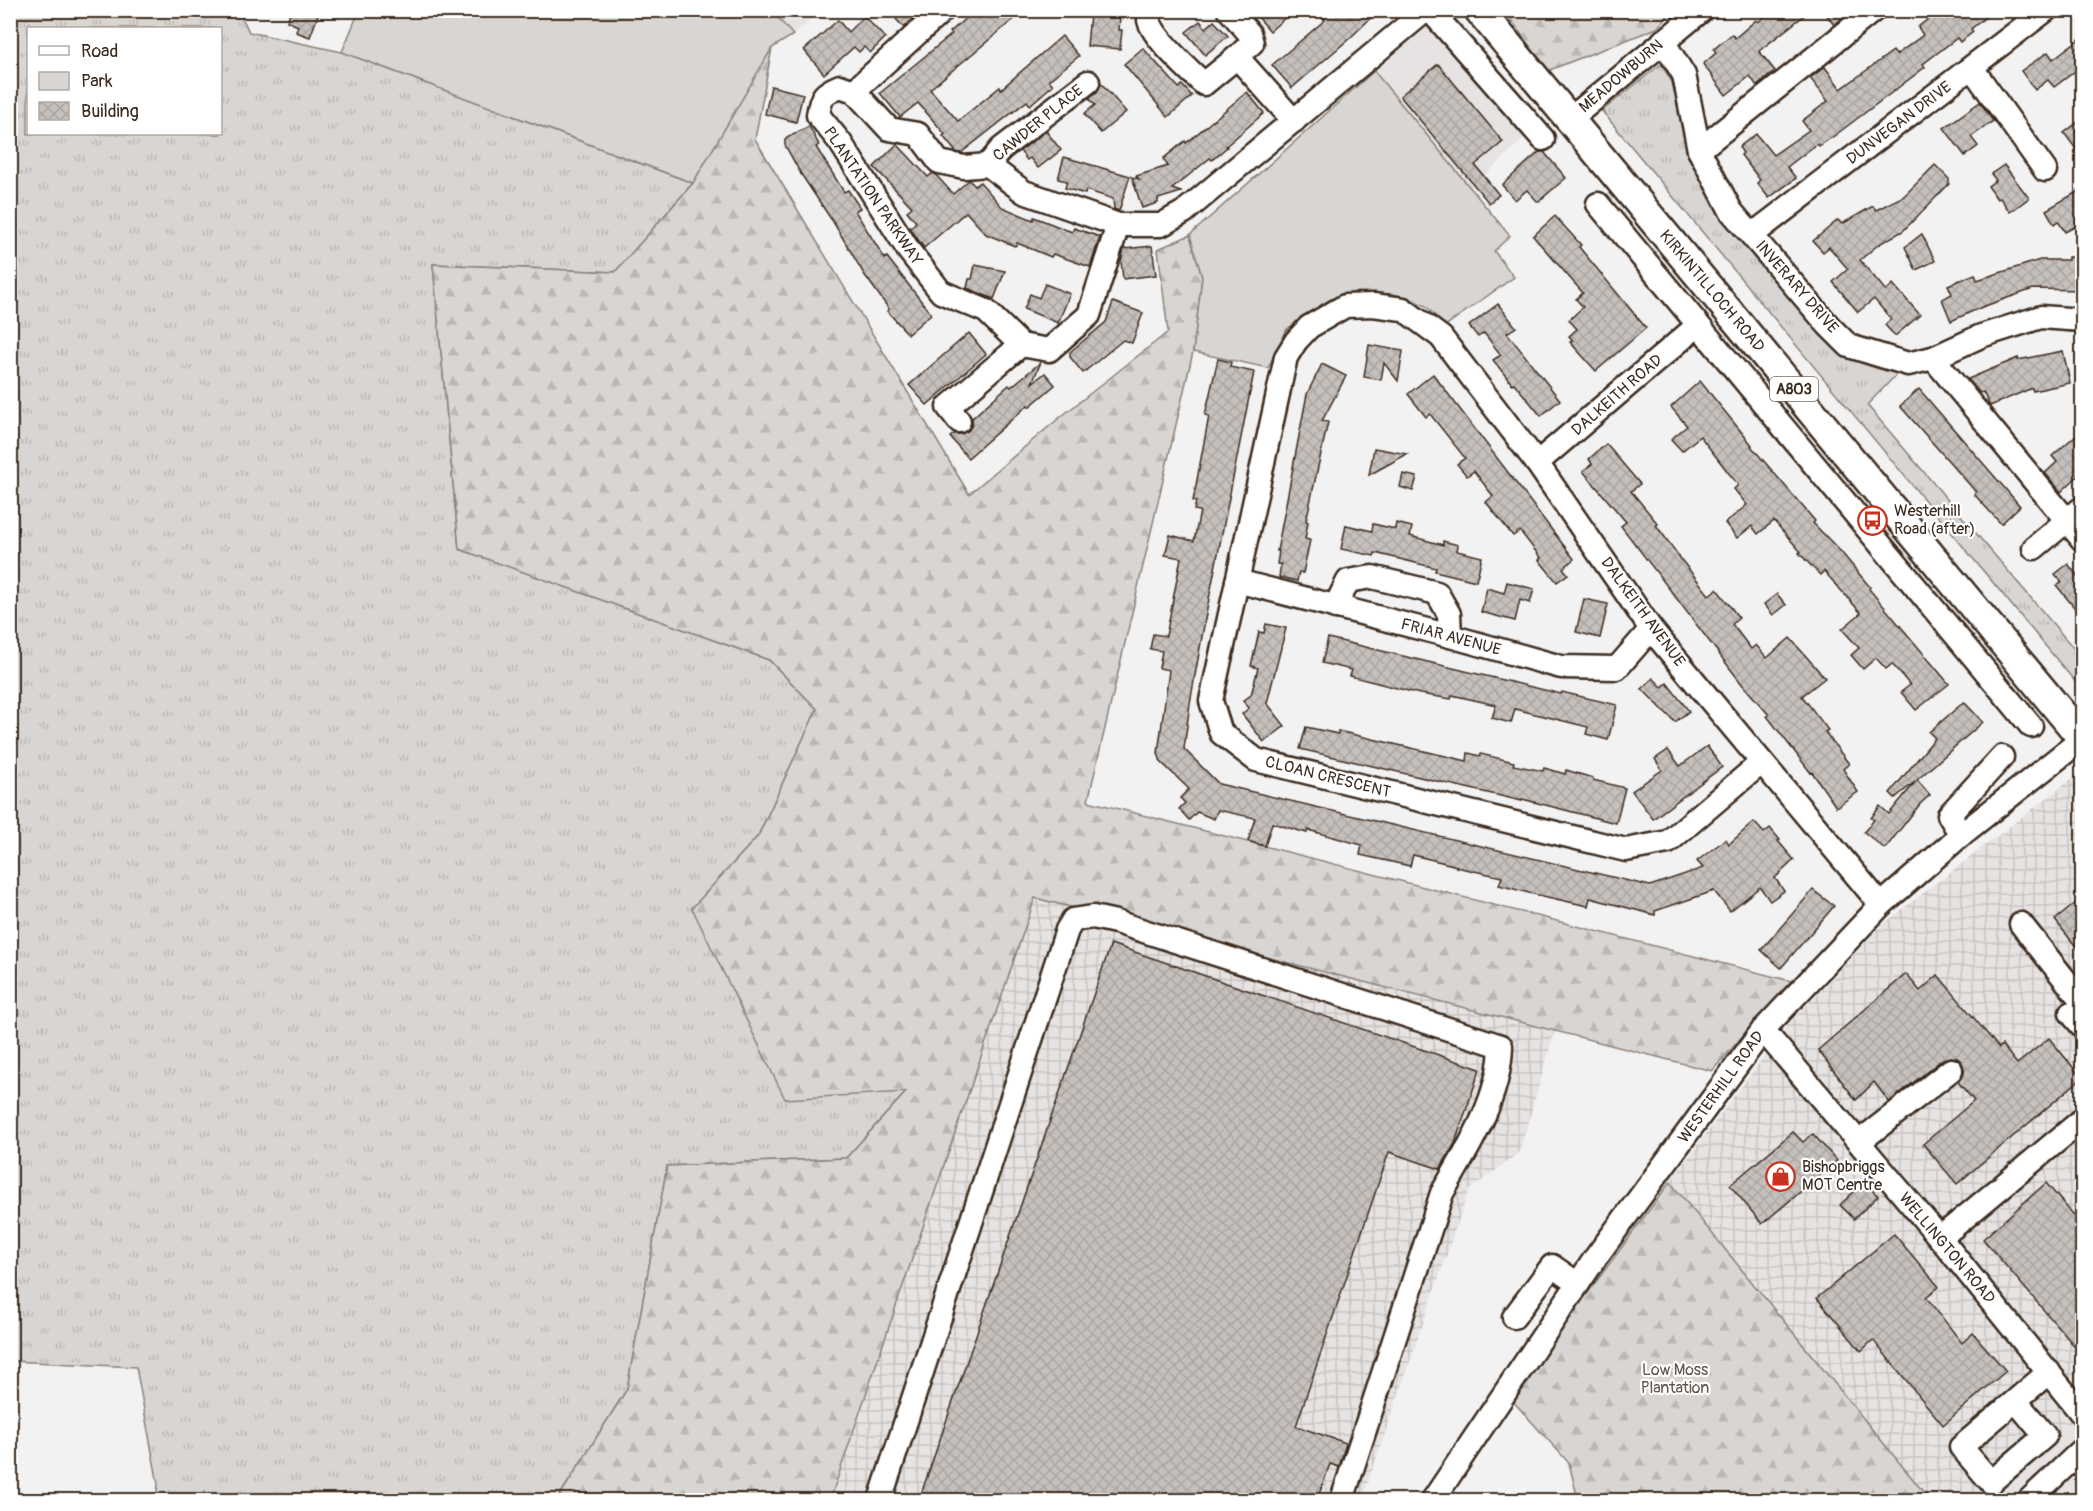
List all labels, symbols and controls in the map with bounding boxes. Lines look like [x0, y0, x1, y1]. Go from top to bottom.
legend [27, 27, 222, 135]
street label: MEADOWBURN [1575, 35, 1667, 117]
text: Road [81, 40, 118, 63]
text: Park [81, 70, 113, 93]
street label: DUNVEGAN DRIVE [1843, 77, 1955, 169]
street label: CAWDER PLACE [989, 80, 1087, 166]
text: Building [81, 100, 139, 123]
street label: PLANTATION PARKWAY [819, 123, 927, 269]
street label: KIRKINTILLOCH ROAD [1655, 226, 1769, 356]
street label: INVERARY DRIVE [1751, 236, 1843, 338]
street label: DALKEITH ROAD [1567, 350, 1667, 440]
road number: A803 [1770, 377, 1818, 401]
place label: Westerhill Road (after) [1894, 501, 1975, 539]
bus stop icon: Westerhill Road (after) [1857, 504, 1889, 536]
street label: DALKEITH AVENUE [1597, 553, 1689, 671]
street label: FRIAR AVENUE [1399, 614, 1503, 660]
street label: CLOAN CRESCENT [1263, 752, 1393, 802]
street label: WESTERHILL ROAD [1674, 1027, 1768, 1147]
place label: Bishopbriggs MOT Centre [1802, 1157, 1885, 1195]
shop icon: Bishopbriggs MOT Centre [1765, 1160, 1797, 1192]
street label: WELLINGTON ROAD [1895, 1188, 1999, 1308]
park label: Low Moss Plantation [1641, 1360, 1709, 1398]

